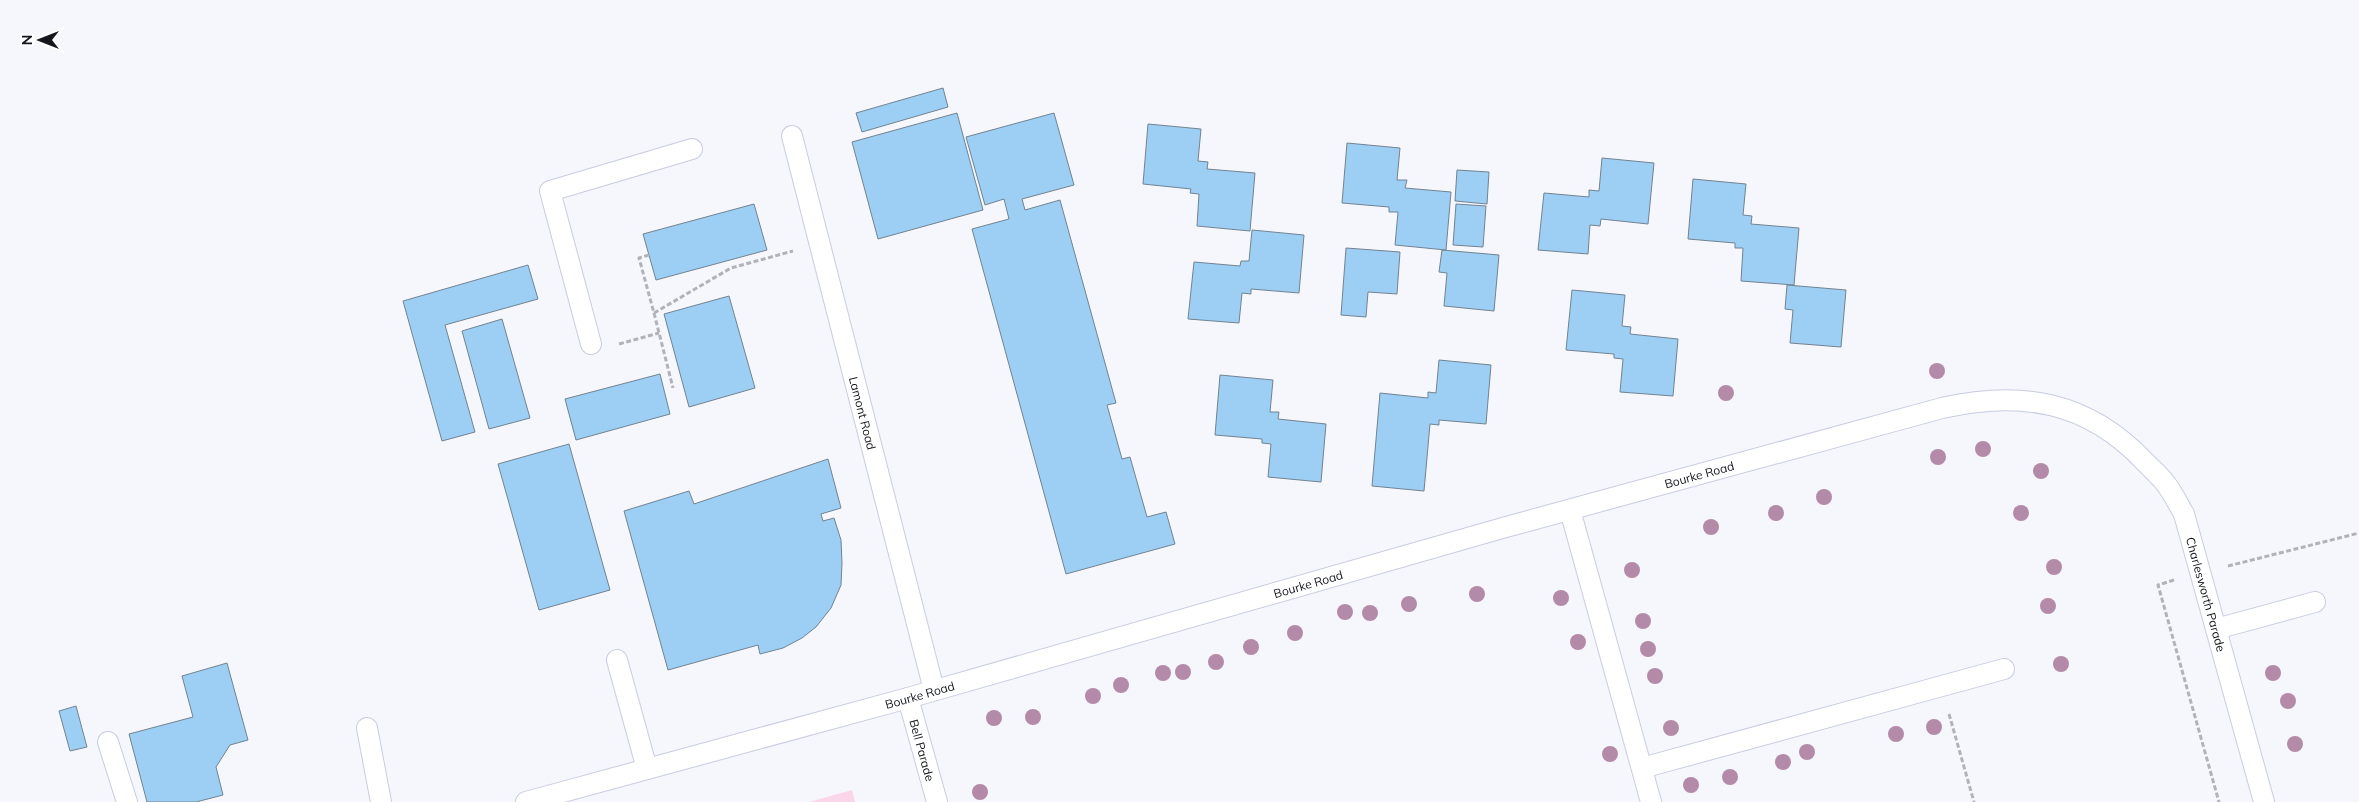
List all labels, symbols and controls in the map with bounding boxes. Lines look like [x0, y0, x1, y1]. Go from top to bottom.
north arrow [15, 15, 65, 65]
text: N [18, 35, 36, 45]
street label: Lamont Road [846, 375, 880, 451]
street label: Bourke Road [1663, 458, 1736, 491]
street label: Charlesworth Parade [2183, 535, 2229, 653]
street label: Bourke Road [1272, 567, 1344, 601]
street label: Bourke Road [883, 678, 956, 711]
street label: Bell Parade [907, 717, 938, 783]

